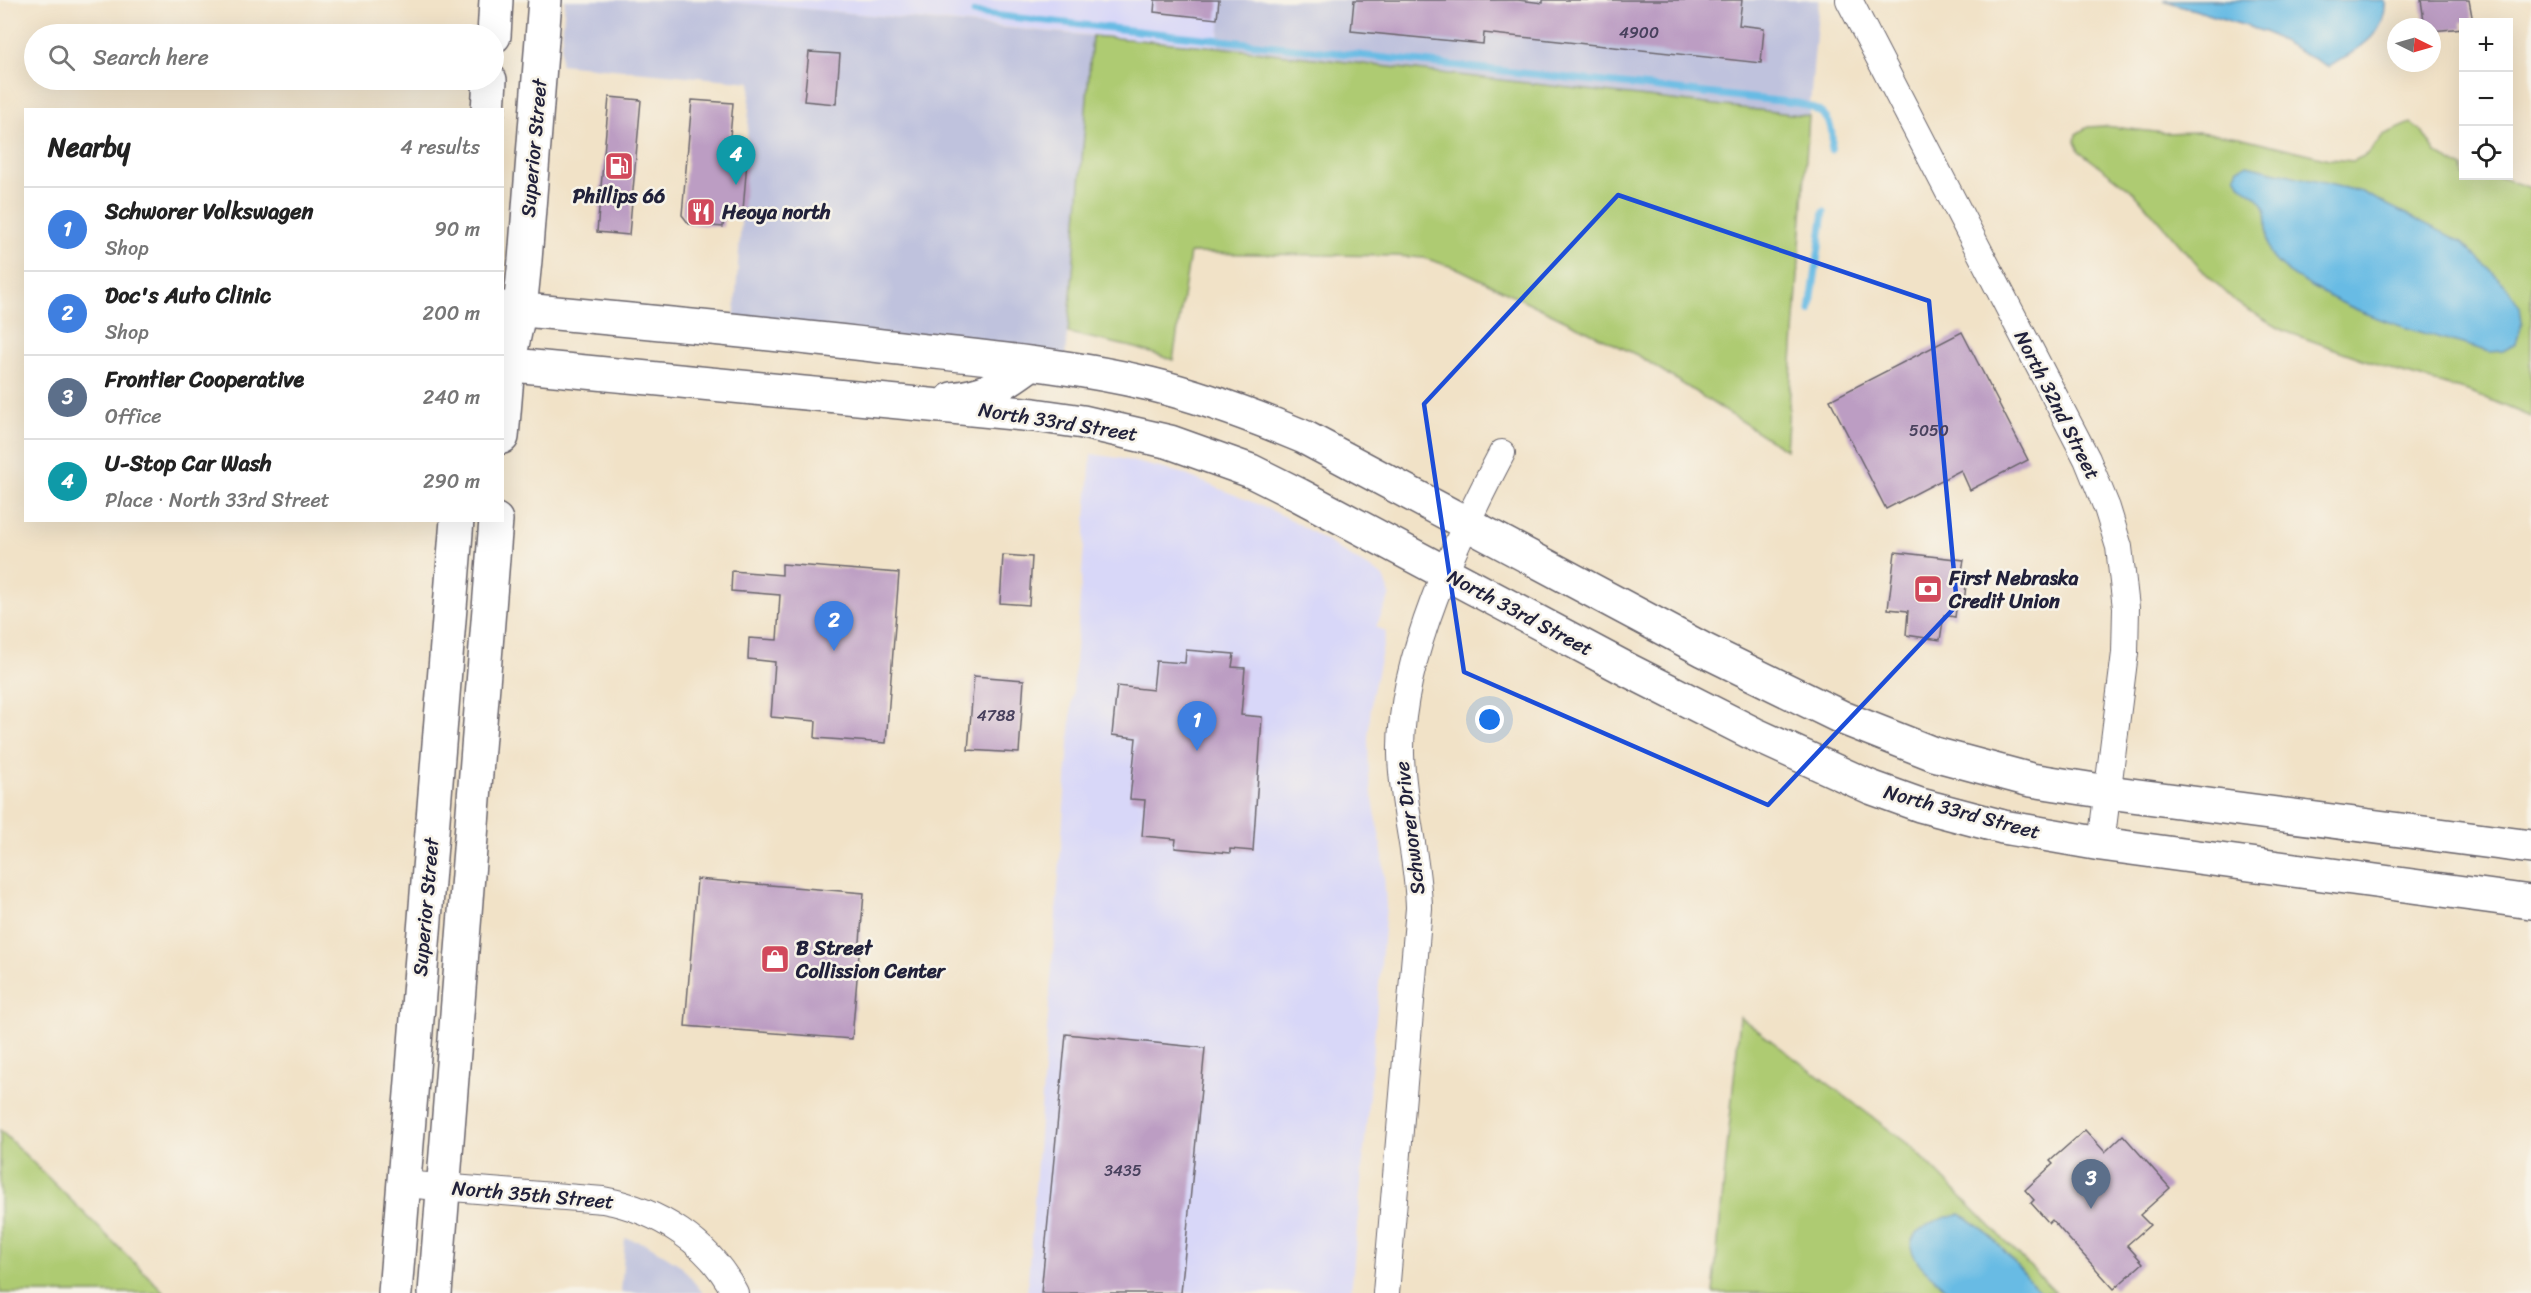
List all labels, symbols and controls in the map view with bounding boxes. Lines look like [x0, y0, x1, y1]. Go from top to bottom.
house number: 4900 [1619, 18, 1659, 47]
north arrow [2387, 18, 2441, 72]
map controls [2459, 18, 2513, 180]
button: + [2459, 18, 2513, 72]
search box [24, 24, 504, 90]
text: Search here [93, 38, 209, 77]
icon: search [45, 41, 78, 74]
button: − [2459, 72, 2513, 126]
street label: Superior Street [511, 76, 558, 219]
text: Nearby [48, 124, 130, 170]
button: locate [2459, 126, 2513, 180]
text: 4 results [400, 130, 480, 165]
pin: 4 [716, 136, 756, 185]
fuel station icon: Phillips 66 [603, 150, 635, 182]
place label: Phillips 66 [573, 179, 665, 214]
text: Schworer Volkswagen [105, 192, 313, 231]
place label: Heoya north [721, 195, 831, 230]
restaurant icon: Heoya north [685, 196, 717, 228]
text: 1 [63, 212, 72, 247]
text: 90 m [435, 212, 480, 247]
text: Shop [105, 231, 149, 266]
text: Doc's Auto Clinic [105, 276, 271, 315]
text: 2 [62, 296, 73, 331]
text: 200 m [423, 296, 480, 331]
text: Shop [105, 315, 149, 350]
street label: North 32nd Street [2004, 324, 2110, 486]
text: Frontier Cooperative [105, 360, 304, 399]
text: 3 [62, 380, 73, 415]
text: 240 m [423, 380, 480, 415]
street label: North 33rd Street [976, 392, 1140, 452]
text: Office [105, 399, 161, 434]
house number: 5050 [1909, 416, 1949, 445]
text: U-Stop Car Wash [105, 444, 272, 483]
text: 4 [61, 464, 74, 499]
text: 290 m [423, 464, 480, 499]
text: Place · North 33rd Street [105, 483, 330, 518]
street label: North 33rd Street [1441, 560, 1599, 666]
place label: First Nebraska Credit Union [1948, 561, 2079, 619]
bank icon: First Nebraska Credit Union [1912, 573, 1944, 605]
pin: 2 [814, 602, 854, 651]
house number: 4788 [977, 701, 1016, 730]
pin: 1 [1178, 702, 1216, 751]
your location [1475, 705, 1504, 734]
street label: Schworer Drive [1384, 759, 1436, 897]
street label: North 33rd Street [1880, 774, 2044, 850]
street label: Superior Street [403, 835, 450, 978]
place label: B Street Collission Center [795, 931, 947, 989]
shop icon: B Street Collission Center [759, 943, 791, 975]
house number: 3435 [1104, 1156, 1142, 1185]
pin: 3 [2072, 1160, 2110, 1209]
street label: North 35th Street [451, 1170, 616, 1220]

